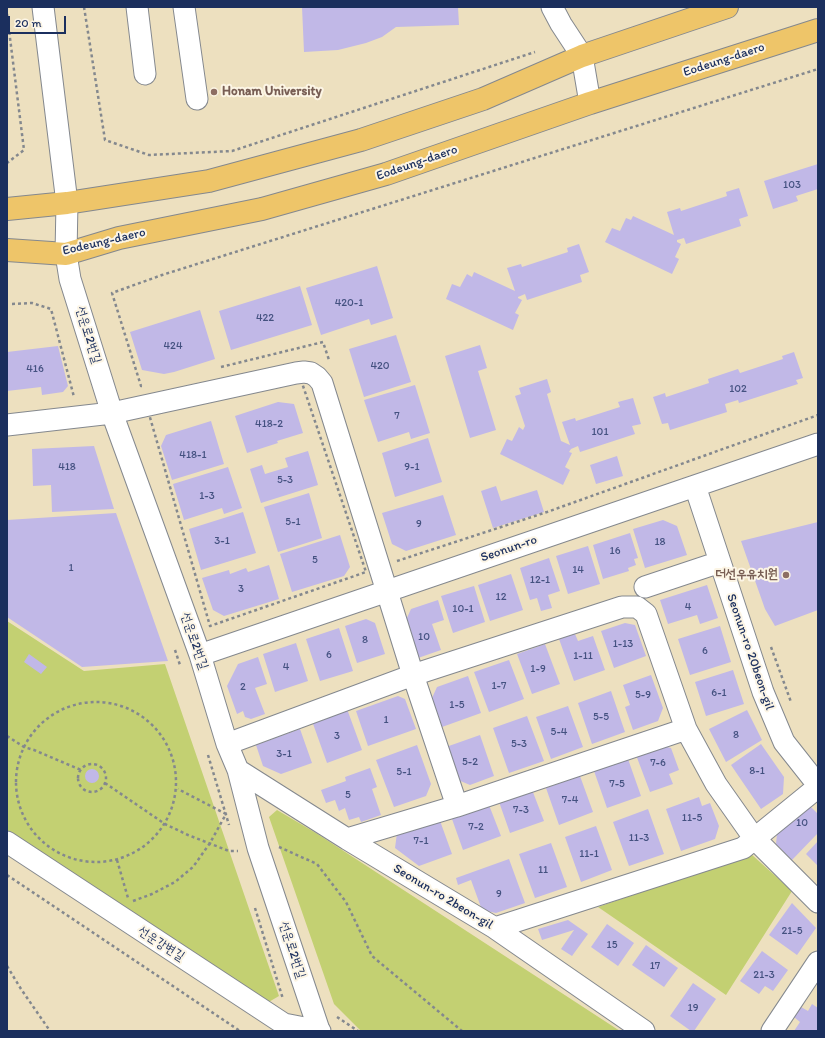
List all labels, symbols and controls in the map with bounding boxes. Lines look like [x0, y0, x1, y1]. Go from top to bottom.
scale bar [10, 8, 68, 34]
text: 20 m [15, 16, 42, 30]
street label: Eodeung-daero [681, 39, 767, 81]
place label: Honam University [222, 84, 322, 100]
marker: Honam University [209, 87, 219, 97]
street label: Eodeung-daero [374, 142, 460, 184]
house number: 103 [783, 178, 801, 192]
street label: Eodeung-daero [61, 225, 147, 259]
house number: 420-1 [335, 296, 363, 310]
street label: 선운로2번길 [72, 304, 104, 366]
house number: 422 [256, 311, 274, 325]
house number: 424 [163, 339, 183, 353]
house number: 420 [370, 359, 390, 373]
house number: 416 [26, 362, 44, 376]
house number: 102 [729, 382, 747, 396]
house number: 7 [394, 409, 400, 423]
house number: 418-2 [255, 417, 283, 431]
house number: 101 [592, 425, 608, 439]
house number: 418-1 [179, 448, 207, 462]
house number: 418 [58, 460, 76, 474]
house number: 9-1 [404, 460, 420, 474]
house number: 5-3 [277, 473, 293, 487]
house number: 1-3 [199, 489, 215, 503]
house number: 5-1 [285, 515, 301, 529]
house number: 9 [416, 517, 422, 531]
street label: Seonun-ro [479, 532, 539, 566]
house number: 3-1 [214, 534, 230, 548]
house number: 18 [654, 535, 666, 549]
house number: 16 [610, 544, 620, 558]
house number: 5 [312, 553, 318, 567]
house number: 1 [68, 561, 74, 575]
house number: 14 [572, 563, 584, 577]
place label: 더선우유치원 [715, 567, 778, 583]
marker: 더선우유치원 [781, 570, 791, 580]
house number: 12-1 [530, 573, 550, 587]
house number: 3 [238, 582, 244, 596]
house number: 12 [496, 590, 506, 604]
street label: Seonun-ro 20beon-gil [723, 592, 777, 712]
house number: 4 [685, 600, 691, 614]
house number: 10-1 [452, 602, 474, 616]
street label: 선운로2번길 [177, 611, 211, 671]
house number: 10 [418, 630, 430, 644]
house number: 8 [362, 633, 368, 647]
house number: 1-13 [613, 637, 633, 651]
house number: 6 [702, 644, 708, 658]
house number: 6 [326, 648, 332, 662]
house number: 1-11 [573, 649, 593, 663]
house number: 4 [283, 660, 289, 674]
house number: 1-9 [530, 662, 546, 676]
house number: 1-7 [492, 679, 506, 693]
house number: 2 [240, 680, 246, 694]
house number: 6-1 [711, 686, 727, 700]
house number: 5-9 [635, 688, 651, 702]
house number: 1-5 [449, 698, 465, 712]
house number: 5-5 [593, 710, 609, 724]
house number: 1 [383, 713, 389, 727]
house number: 5-4 [551, 725, 567, 739]
house number: 8 [733, 728, 739, 742]
house number: 3 [334, 729, 340, 743]
house number: 5-3 [511, 737, 527, 751]
house number: 3-1 [276, 747, 292, 761]
house number: 5-2 [462, 755, 478, 769]
house number: 7-6 [650, 756, 666, 770]
house number: 8-1 [749, 764, 765, 778]
house number: 5-1 [396, 765, 412, 779]
house number: 7-5 [609, 777, 625, 791]
house number: 5 [345, 788, 351, 802]
house number: 7-4 [562, 793, 578, 807]
house number: 7-3 [513, 803, 529, 817]
house number: 11-5 [682, 811, 702, 825]
house number: 10 [796, 816, 808, 830]
house number: 7-2 [468, 820, 484, 834]
house number: 11-3 [629, 831, 649, 845]
house number: 7-1 [414, 834, 428, 848]
house number: 11-1 [579, 847, 599, 861]
street label: Seonun-ro 2beon-gil [390, 861, 496, 933]
house number: 11 [538, 863, 548, 877]
house number: 9 [496, 887, 502, 901]
street label: 선운로2번길 [275, 919, 309, 981]
street label: 선운강변길 [135, 923, 187, 965]
house number: 21-5 [781, 924, 803, 938]
house number: 15 [607, 938, 617, 952]
house number: 17 [650, 959, 660, 973]
house number: 21-3 [753, 968, 775, 982]
house number: 19 [688, 1001, 698, 1015]

